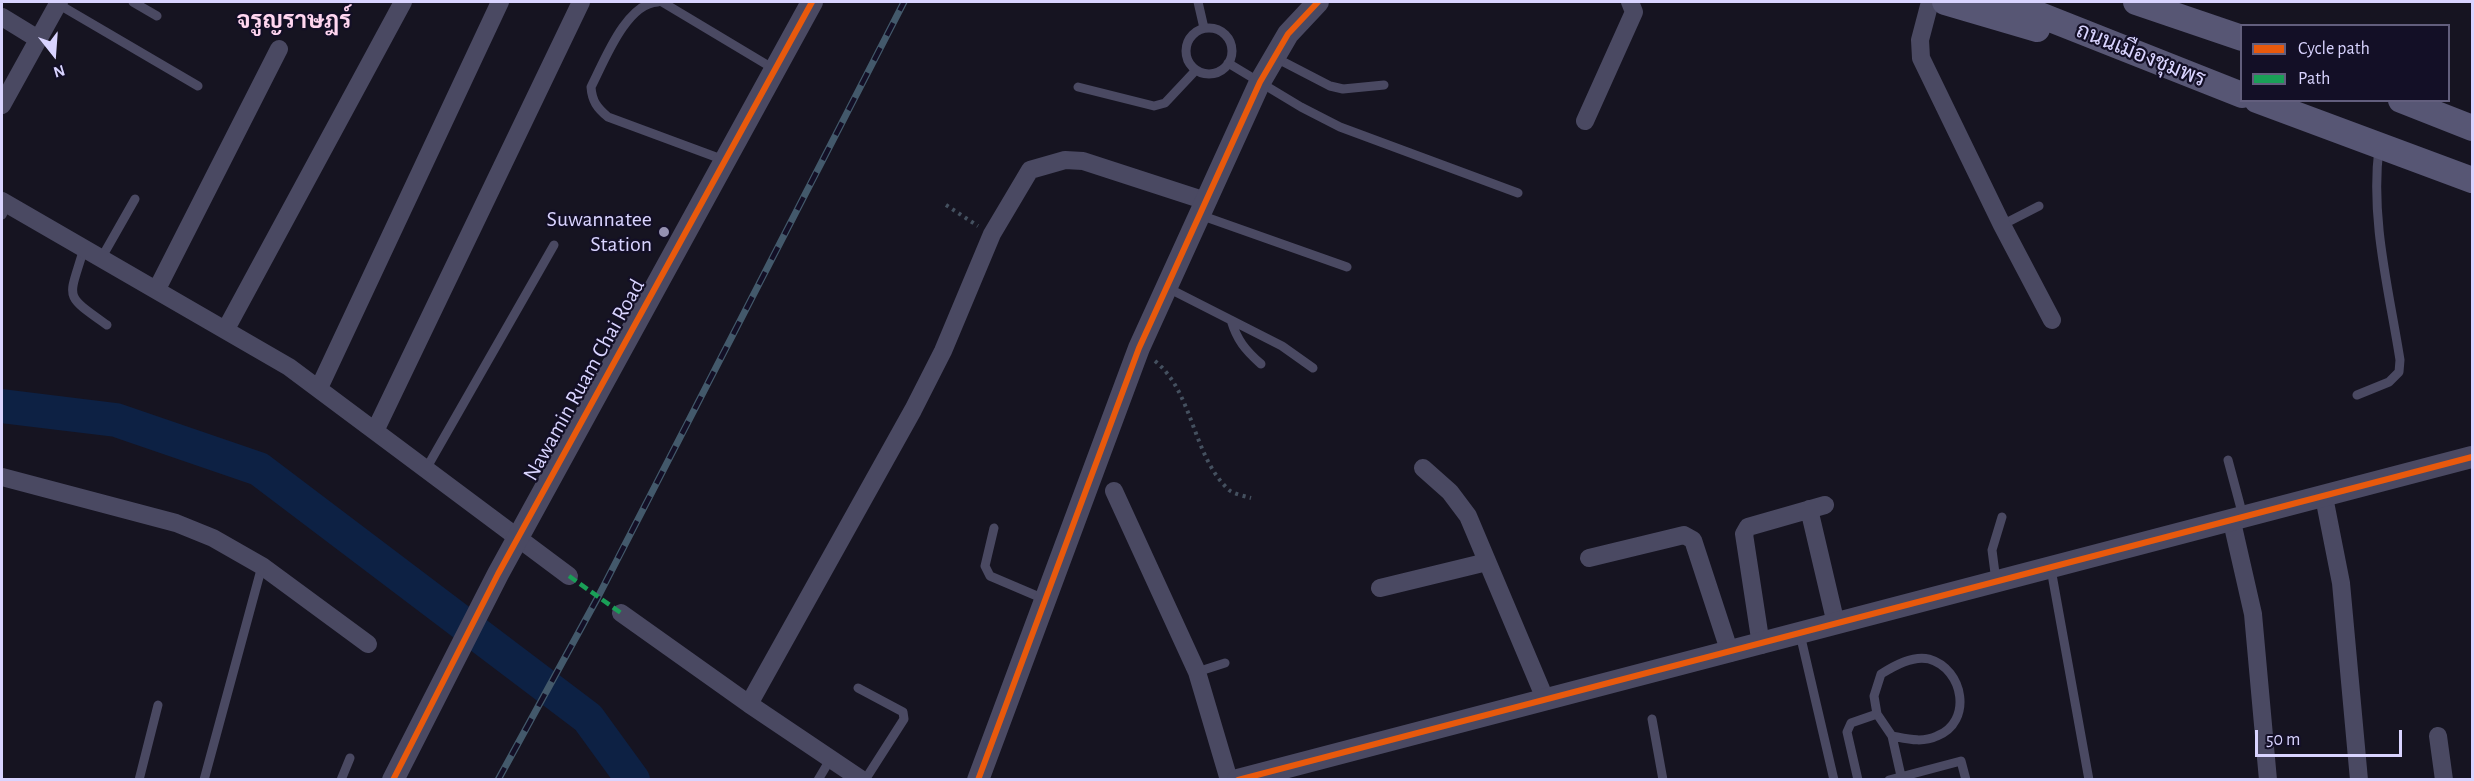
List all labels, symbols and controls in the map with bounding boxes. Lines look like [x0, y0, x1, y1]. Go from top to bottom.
district label: จรูญราษฎร์ [237, 7, 351, 35]
street label: ถนนเมืองชุมพร [2072, 17, 2210, 93]
north arrow [24, 24, 84, 84]
legend [2240, 24, 2450, 102]
text: Cycle path [2298, 40, 2370, 58]
text: N [52, 62, 67, 80]
text: Path [2298, 70, 2330, 88]
place label: Suwannatee Station [547, 206, 652, 258]
marker: Suwannatee Station [657, 225, 671, 239]
street label: Nawamin Ruam Chai Road [517, 274, 651, 486]
scale bar [2258, 718, 2405, 756]
text: 50 m [2266, 731, 2300, 749]

